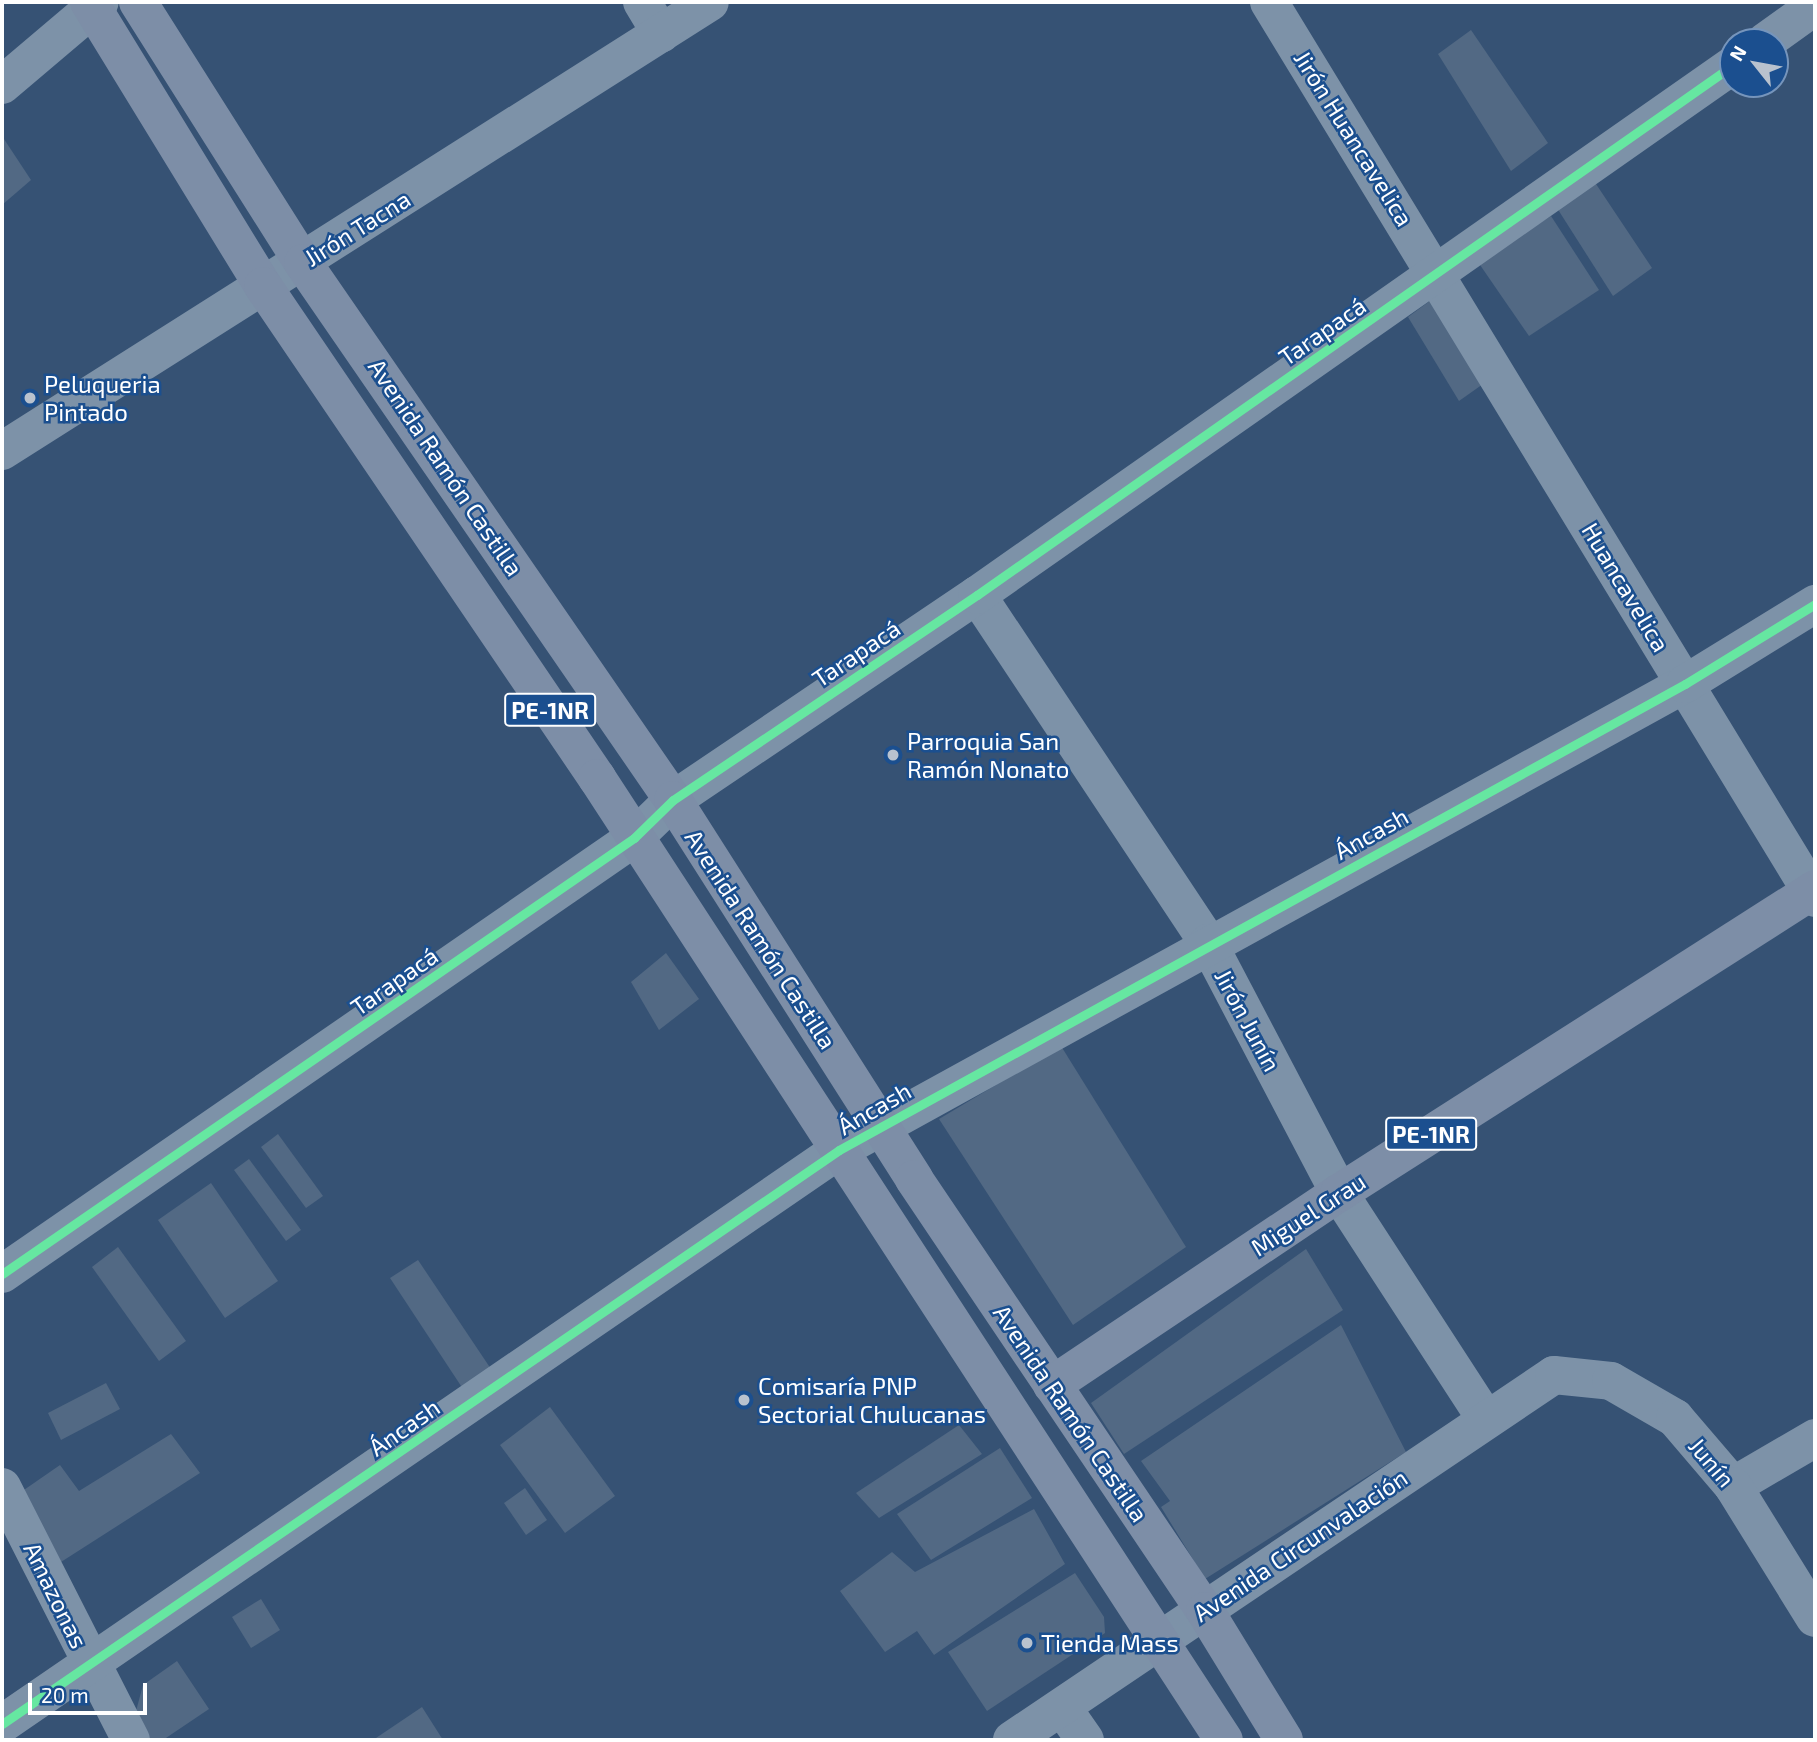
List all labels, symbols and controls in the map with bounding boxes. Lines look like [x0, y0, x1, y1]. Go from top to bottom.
north arrow [1719, 28, 1789, 98]
text: N [1724, 41, 1751, 65]
street label: Jirón Huancavelica [1288, 45, 1420, 231]
street label: Jirón Tacna [298, 184, 416, 272]
street label: Tarapacá [1273, 291, 1371, 371]
street label: Avenida Ramón Castilla [363, 353, 529, 581]
place label: Peluqueria Pintado [44, 370, 161, 426]
marker: Peluqueria Pintado [22, 390, 38, 406]
street label: Huancavelica [1576, 517, 1676, 657]
street label: Tarapacá [807, 613, 905, 693]
road number: PE-1NR [503, 690, 597, 730]
place label: Parroquia San Ramón Nonato [907, 727, 1069, 783]
marker: Parroquia San Ramón Nonato [885, 747, 901, 763]
street label: Áncash [1329, 801, 1413, 865]
street label: Avenida Ramón Castilla [679, 824, 843, 1054]
street label: Tarapacá [345, 941, 443, 1021]
street label: Jirón Junín [1209, 964, 1287, 1076]
street label: Áncash [832, 1076, 916, 1140]
road number: PE-1NR [1384, 1114, 1478, 1154]
street label: Miguel Grau [1245, 1166, 1371, 1262]
street label: Avenida Ramón Castilla [988, 1299, 1154, 1527]
place label: Comisaría PNP Sectorial Chulucanas [758, 1372, 986, 1428]
street label: Áncash [363, 1392, 445, 1462]
marker: Comisaría PNP Sectorial Chulucanas [736, 1392, 752, 1408]
street label: Junín [1683, 1431, 1741, 1493]
street label: Avenida Circunvalación [1188, 1463, 1412, 1627]
street label: Amazonas [18, 1537, 94, 1653]
place label: Tienda Mass [1041, 1629, 1179, 1657]
marker: Tienda Mass [1019, 1635, 1035, 1651]
scale bar [32, 1668, 150, 1712]
text: 20 m [41, 1682, 89, 1707]

